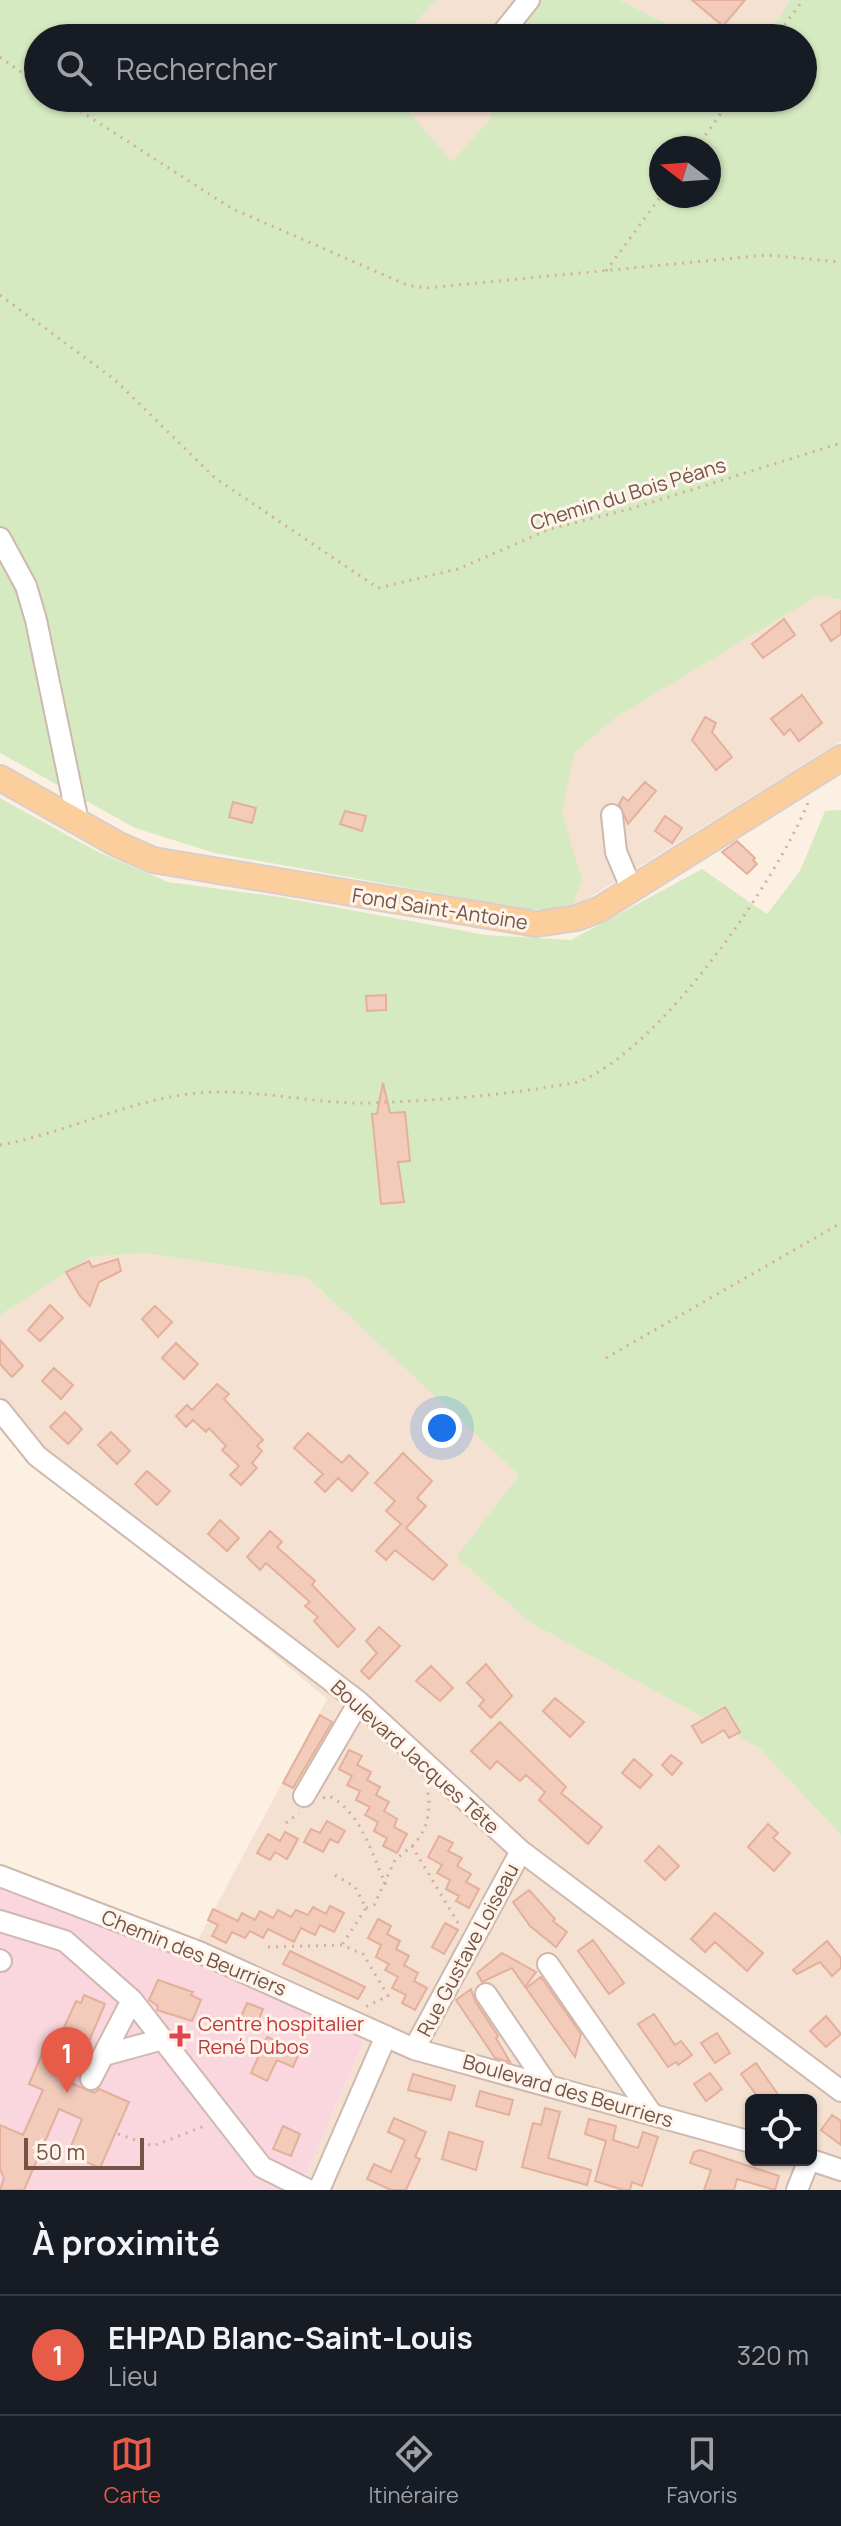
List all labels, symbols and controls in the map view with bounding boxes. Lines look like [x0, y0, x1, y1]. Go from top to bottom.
search box [24, 24, 817, 112]
icon: search [52, 46, 96, 90]
text: Rechercher [116, 48, 278, 89]
north arrow [649, 136, 721, 208]
street label: Chemin du Bois Péans [527, 451, 729, 536]
street label: Fond Saint-Antoine [350, 881, 530, 936]
your location [422, 1408, 462, 1448]
street label: Boulevard Jacques Tête [325, 1674, 506, 1840]
street label: Rue Gustave Loiseau [410, 1858, 525, 2041]
street label: Chemin des Beurriers [98, 1903, 291, 2002]
place label: Centre hospitalier René Dubos [198, 2010, 364, 2060]
marker: Centre hospitalier René Dubos [169, 2025, 191, 2047]
pin: 1 [41, 2027, 93, 2093]
street label: Boulevard des Beurriers [460, 2048, 676, 2133]
map controls [745, 2094, 817, 2166]
button: locate [745, 2094, 817, 2166]
scale bar [24, 2134, 144, 2170]
text: 50 m [36, 2137, 85, 2167]
text: À proximité [32, 2219, 220, 2265]
text: EHPAD Blanc-Saint-Louis [108, 2317, 473, 2358]
text: 1 [52, 2337, 64, 2373]
text: 320 m [737, 2337, 809, 2373]
text: Lieu [108, 2358, 158, 2394]
tab: Carte [104, 2432, 161, 2510]
tab: Itinéraire [368, 2432, 459, 2510]
tab: Favoris [666, 2432, 737, 2510]

